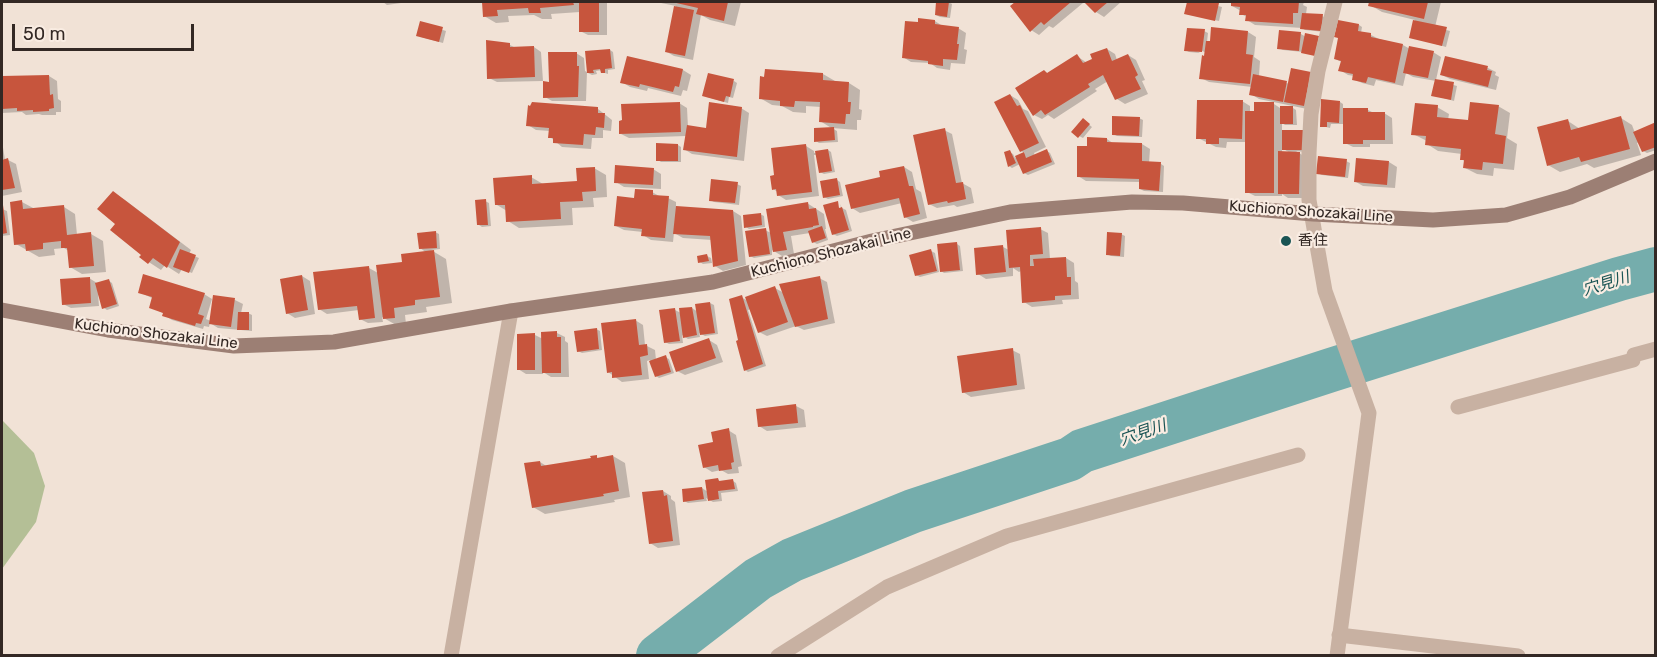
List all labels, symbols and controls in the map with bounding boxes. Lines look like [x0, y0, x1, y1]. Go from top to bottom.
scale bar [15, 12, 196, 50]
text: 50 m [23, 23, 66, 45]
street label: Kuchiono Shozakai Line [1228, 197, 1394, 227]
street label: Kuchiono Shozakai Line [749, 224, 913, 282]
place label: 香住 [1298, 232, 1328, 250]
marker: 香住 [1279, 234, 1293, 248]
water label: 穴見川 [1580, 268, 1632, 300]
street label: Kuchiono Shozakai Line [73, 315, 239, 353]
water label: 穴見川 [1117, 416, 1169, 450]

